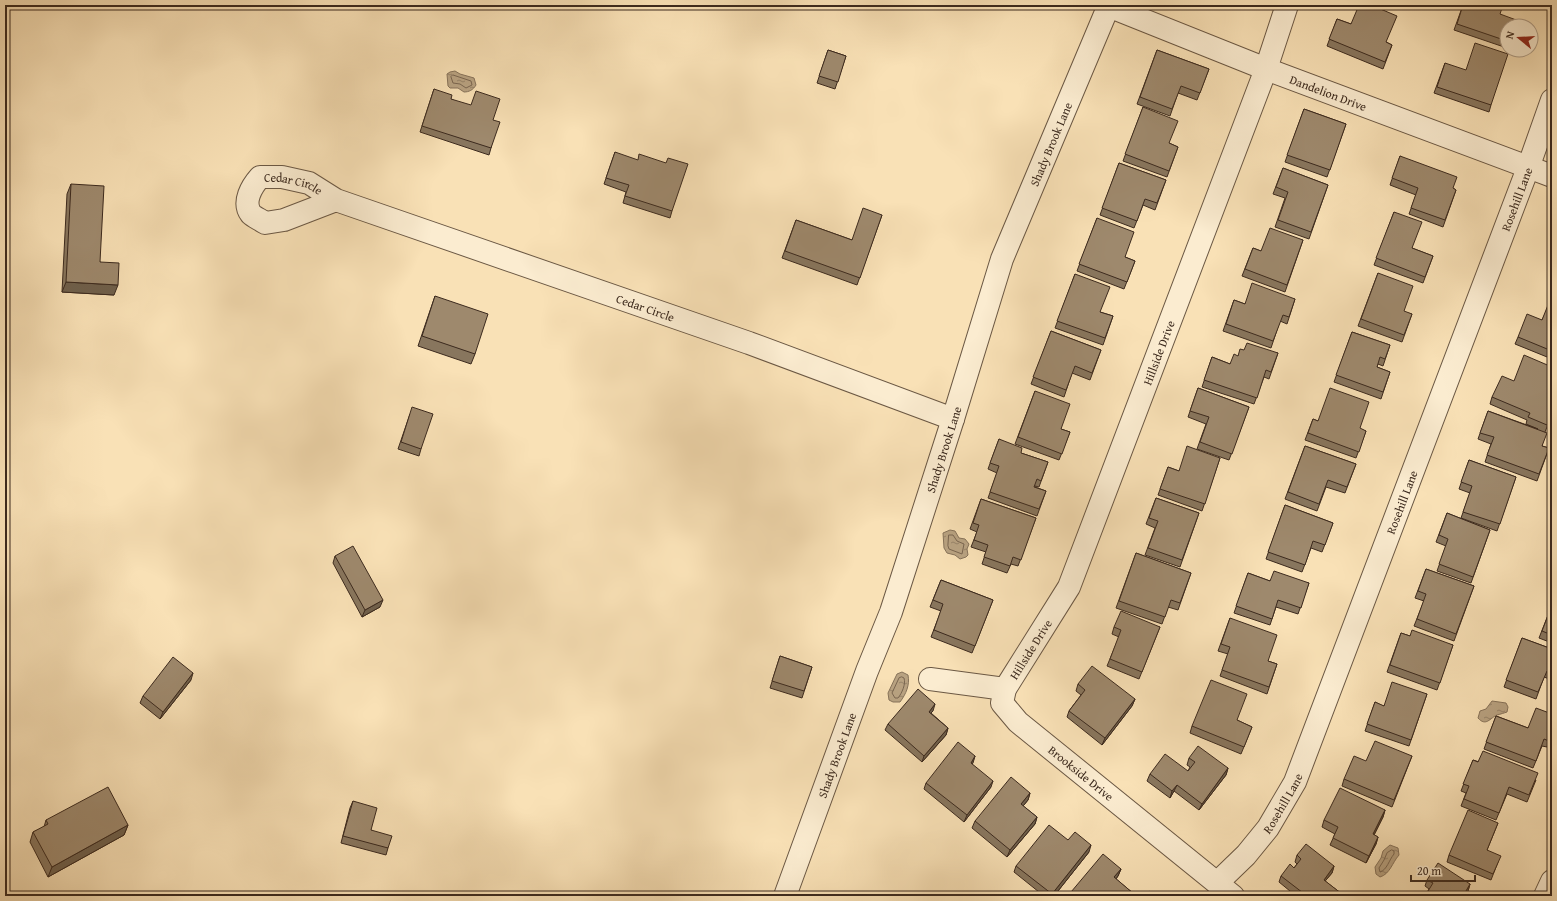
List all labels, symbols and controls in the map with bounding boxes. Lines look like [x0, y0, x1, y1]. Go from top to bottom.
north arrow [1499, 18, 1539, 58]
text: N [1501, 28, 1518, 41]
street label: Dandelion Drive [1288, 70, 1370, 115]
street label: Shady Brook Lane [1025, 99, 1076, 189]
street label: Rosehill Lane [1496, 164, 1536, 233]
street label: Cedar Circle [264, 169, 326, 198]
street label: Cedar Circle [614, 289, 677, 325]
street label: Hillside Drive [1138, 317, 1178, 387]
street label: Shady Brook Lane [921, 404, 965, 495]
street label: Rosehill Lane [1381, 467, 1421, 536]
street label: Hillside Drive [1005, 615, 1056, 682]
street label: Shady Brook Lane [813, 710, 860, 800]
street label: Brookside Drive [1045, 741, 1118, 805]
street label: Rosehill Lane [1259, 770, 1306, 837]
scale bar [1411, 857, 1475, 883]
text: 20 m [1417, 862, 1441, 879]

